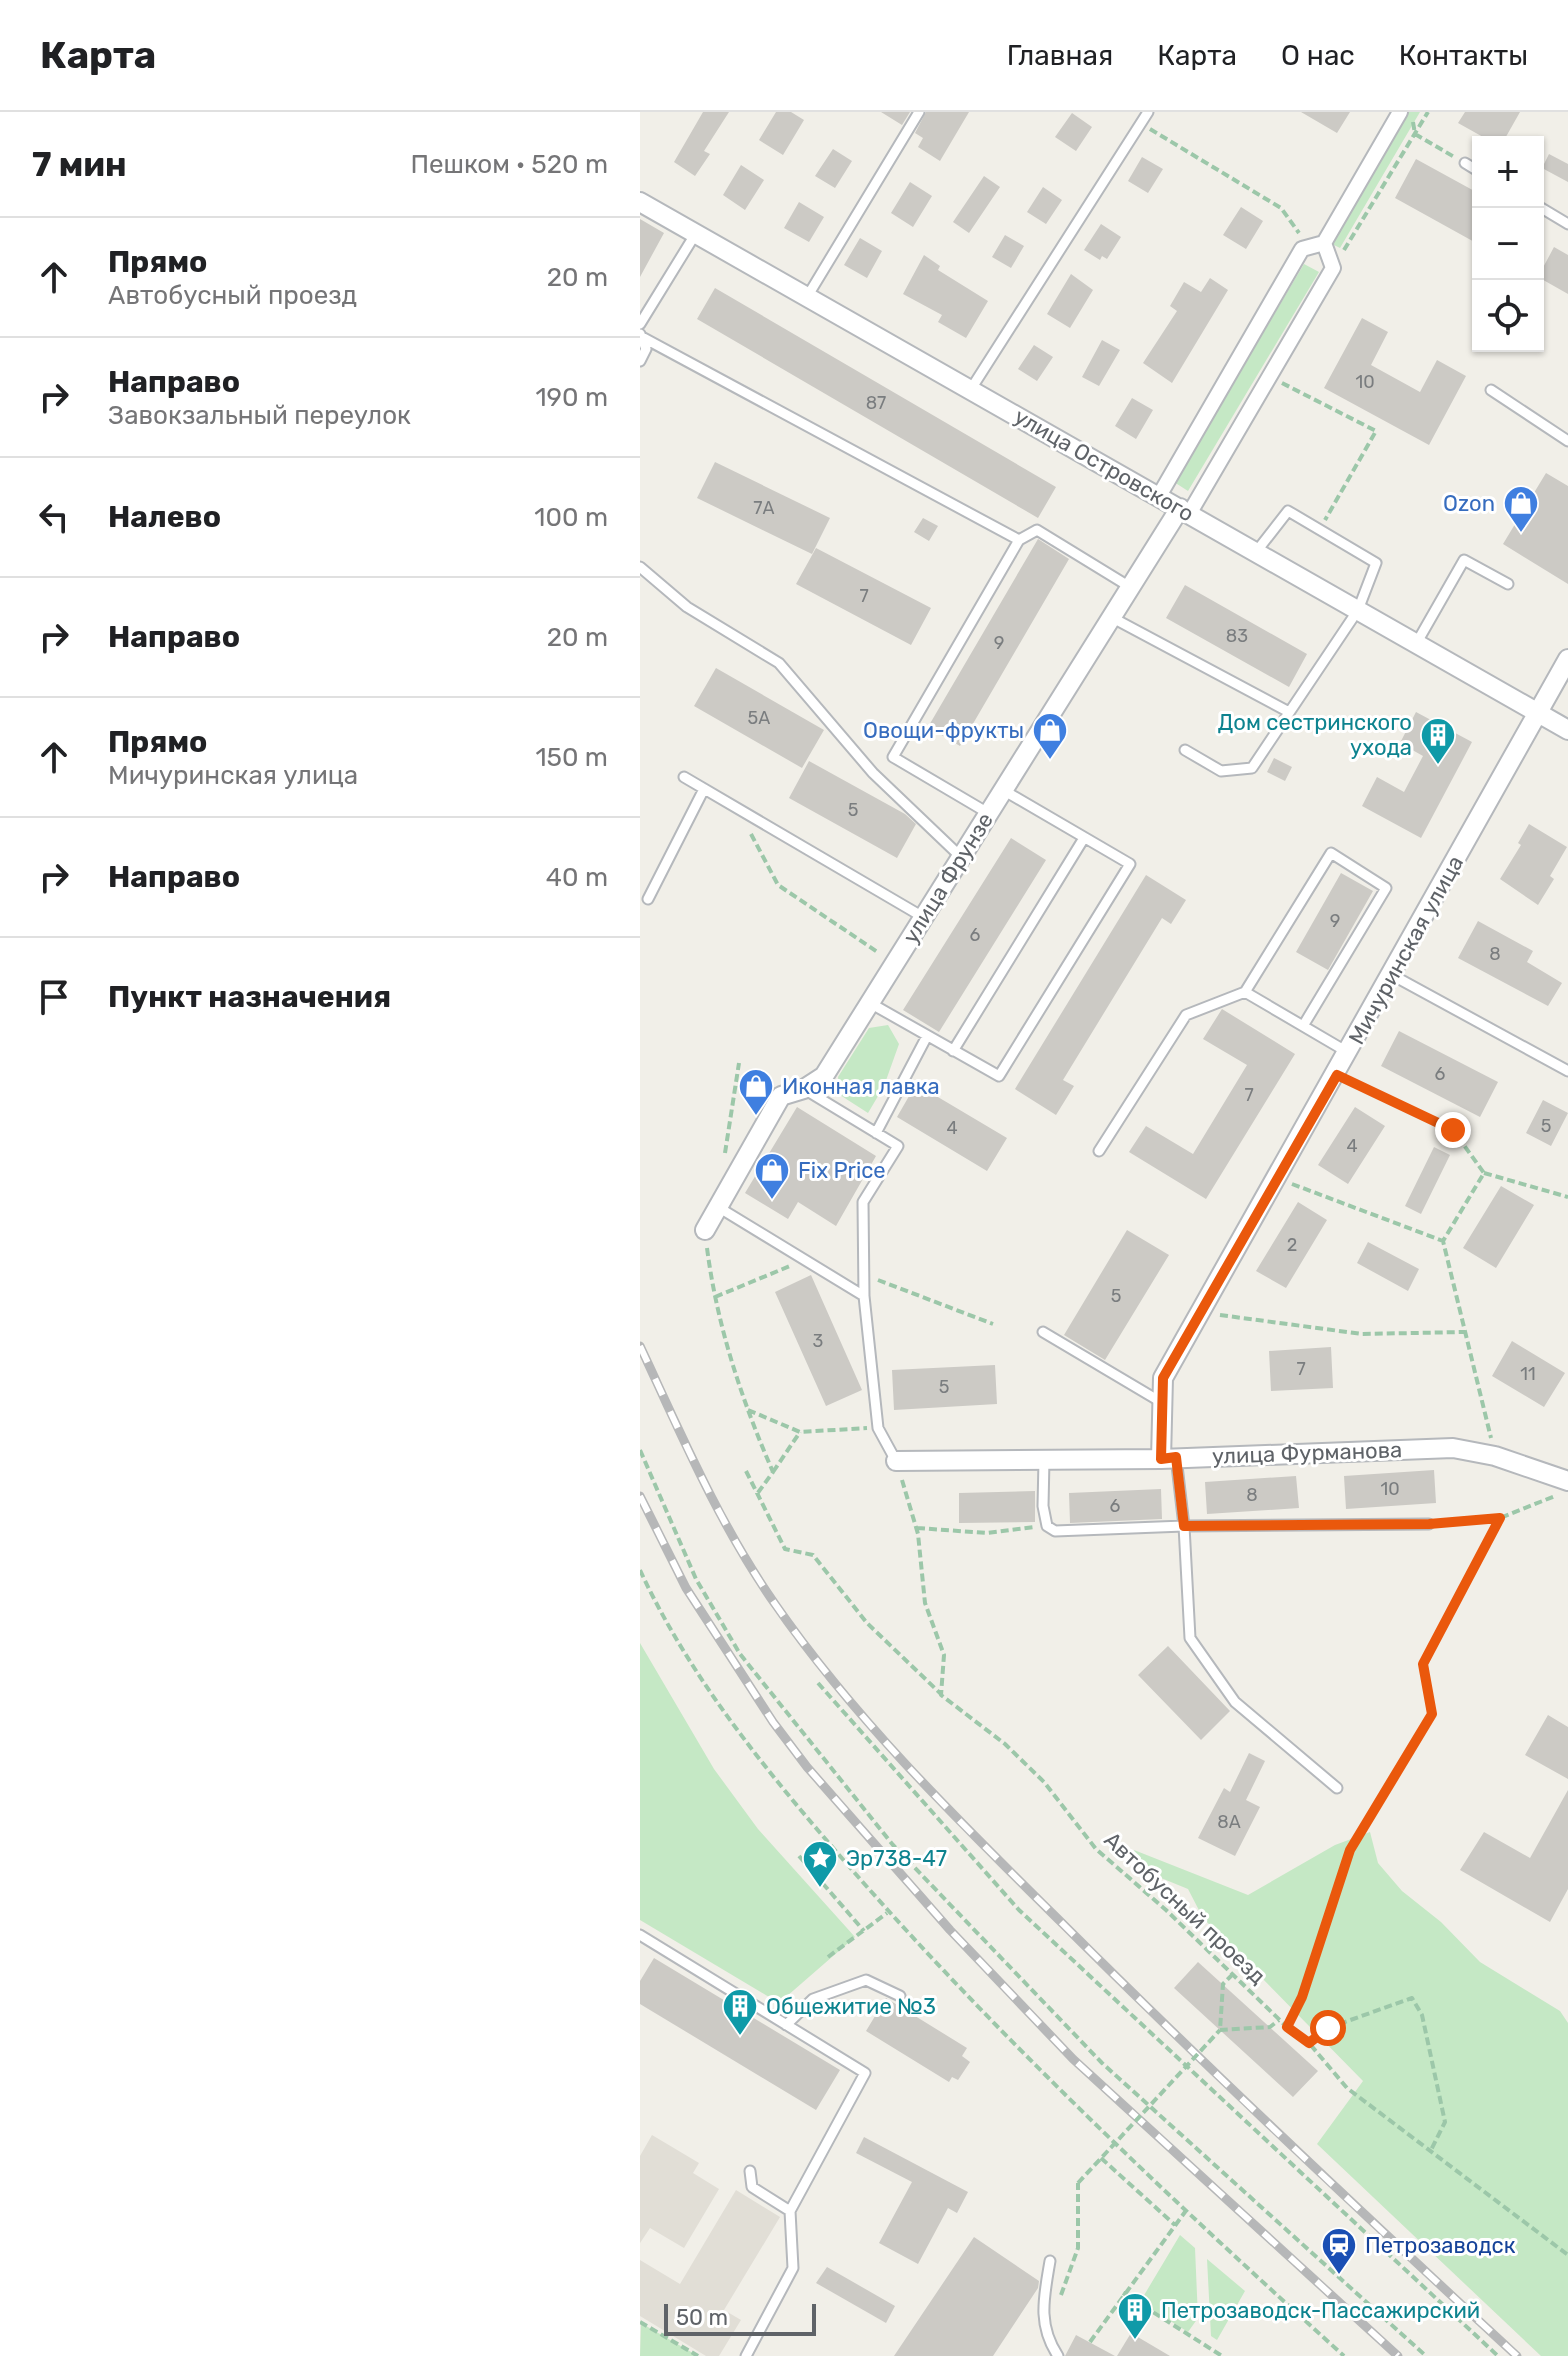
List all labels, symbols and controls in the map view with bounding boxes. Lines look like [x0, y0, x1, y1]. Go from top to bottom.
text: Карта [40, 32, 156, 78]
text: Главная [1007, 39, 1113, 72]
text: Карта [1157, 39, 1237, 72]
text: О нас [1281, 39, 1355, 72]
text: Контакты [1399, 39, 1528, 72]
map controls [1472, 136, 1544, 352]
button: + [1472, 136, 1544, 208]
text: 7 мин [32, 144, 127, 185]
text: Пешком · 520 m [410, 149, 608, 180]
button: − [1472, 208, 1544, 280]
text: Прямо [108, 244, 207, 280]
icon: ahead [32, 255, 76, 299]
text: 20 m [547, 262, 608, 293]
text: Автобусный проезд [108, 280, 357, 311]
button: locate [1472, 280, 1544, 352]
text: Направо [108, 364, 240, 400]
house number: 10 [1355, 371, 1375, 393]
icon: right [32, 375, 76, 419]
text: 190 m [535, 382, 608, 413]
house number: 87 [866, 392, 886, 414]
text: Завокзальный переулок [108, 400, 411, 431]
street label: улица Островского [1009, 403, 1199, 527]
shop icon: Ozon [1502, 484, 1540, 534]
place label: Ozon [1443, 490, 1495, 517]
icon: left [32, 495, 76, 539]
house number: 7А [753, 497, 775, 519]
text: Налево [108, 499, 221, 535]
text: 100 m [534, 502, 608, 533]
house number: 7 [859, 585, 869, 607]
icon: right [32, 615, 76, 659]
text: Направо [108, 619, 240, 655]
text: 20 m [547, 622, 608, 653]
house number: 83 [1226, 625, 1248, 647]
house number: 9 [994, 632, 1004, 654]
house number: 5А [748, 707, 770, 729]
place label: Дом сестринского ухода [1218, 709, 1412, 761]
shop icon: Овощи-фрукты [1031, 711, 1069, 761]
building icon: Дом сестринского ухода [1419, 716, 1457, 766]
place label: Овощи-фрукты [863, 717, 1024, 744]
text: Прямо [108, 724, 207, 760]
icon: ahead [32, 735, 76, 779]
text: 150 m [535, 742, 608, 773]
text: Мичуринская улица [108, 760, 358, 791]
house number: 5 [848, 799, 858, 821]
street label: улица Фрунзе [897, 808, 999, 948]
street label: Мичуринская улица [1343, 851, 1469, 1049]
icon: right [32, 855, 76, 899]
text: Направо [108, 859, 240, 895]
text: 40 m [546, 862, 608, 893]
house number: 9 [1330, 910, 1340, 932]
house number: 6 [970, 924, 981, 946]
house number: 8 [1489, 943, 1501, 965]
icon: arrive [32, 975, 76, 1019]
text: Пункт назначения [108, 979, 391, 1015]
house number: 6 [1435, 1063, 1446, 1085]
shop icon: Иконная лавка [737, 1067, 775, 1117]
place label: Иконная лавка [782, 1073, 940, 1100]
house number: 7 [1244, 1084, 1254, 1106]
route end [1435, 1112, 1471, 1148]
house number: 5 [1541, 1115, 1551, 1137]
house number: 4 [946, 1117, 958, 1139]
house number: 4 [1346, 1135, 1358, 1157]
shop icon: Fix Price [753, 1151, 791, 1201]
place label: Fix Price [798, 1157, 886, 1184]
house number: 2 [1287, 1234, 1297, 1256]
house number: 5 [1111, 1285, 1121, 1307]
house number: 3 [813, 1330, 823, 1352]
house number: 7 [1296, 1358, 1306, 1380]
house number: 11 [1520, 1363, 1536, 1385]
house number: 5 [939, 1376, 949, 1398]
street label: улица Фурманова [1211, 1436, 1403, 1470]
house number: 10 [1380, 1478, 1400, 1500]
house number: 8 [1246, 1484, 1258, 1506]
house number: 6 [1110, 1495, 1121, 1517]
house number: 8А [1217, 1811, 1241, 1833]
street label: Автобусный проезд [1099, 1826, 1271, 1990]
place icon: Эр738-47 [801, 1839, 839, 1889]
place label: Эр738-47 [846, 1845, 947, 1872]
building icon: Общежитие №3 [721, 1987, 759, 2037]
place label: Общежитие №3 [766, 1993, 936, 2020]
route start [1310, 2010, 1346, 2046]
station icon: Петрозаводск [1320, 2226, 1358, 2276]
place label: Петрозаводск [1365, 2232, 1516, 2259]
building icon: Петрозаводск-Пассажирский [1116, 2291, 1154, 2341]
place label: Петрозаводск-Пассажирский [1161, 2297, 1480, 2324]
scale bar [664, 2300, 816, 2336]
text: 50 m [676, 2304, 728, 2331]

